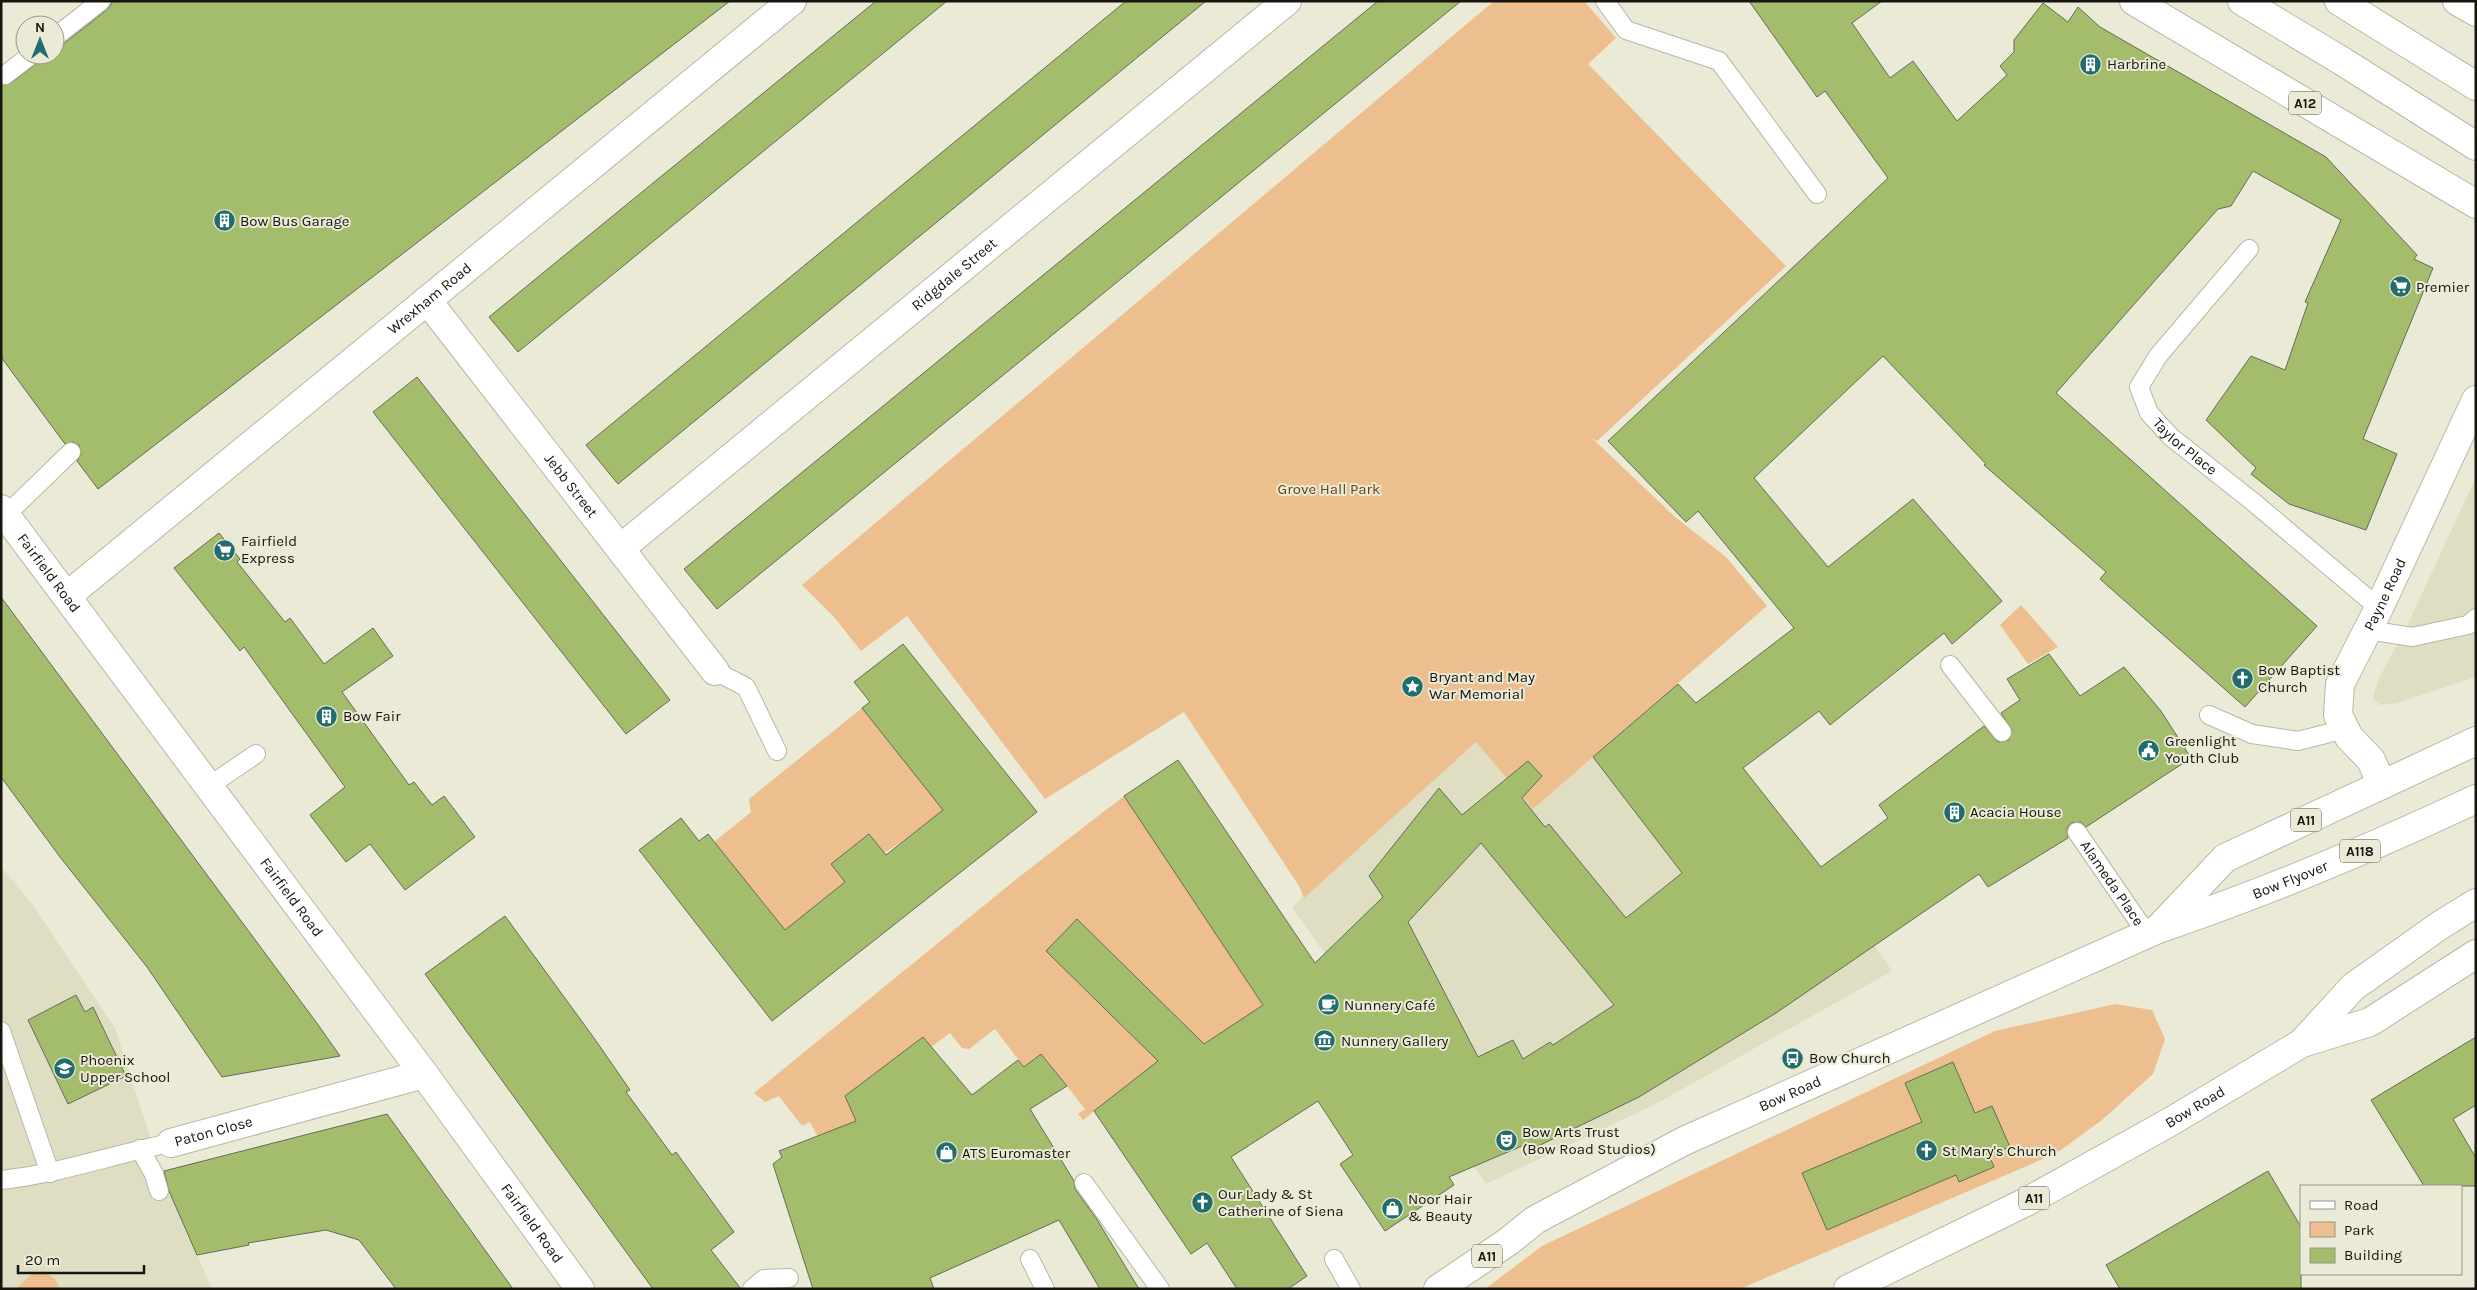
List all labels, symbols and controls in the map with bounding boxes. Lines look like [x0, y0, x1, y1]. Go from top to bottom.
north arrow [15, 15, 65, 65]
text: N [35, 19, 45, 36]
building icon: Harbrine [2079, 52, 2103, 76]
place label: Harbrine [2107, 55, 2166, 73]
road number: A12 [2289, 92, 2321, 115]
building icon: Bow Bus Garage [212, 209, 236, 233]
place label: Bow Bus Garage [240, 212, 350, 230]
street label: Ridgdale Street [908, 234, 1001, 315]
street label: Wrexham Road [384, 259, 475, 338]
supermarket icon: Premier [2388, 275, 2412, 299]
place label: Premier [2416, 278, 2470, 296]
street label: Taylor Place [2149, 414, 2221, 479]
street label: Jebb Street [541, 450, 602, 522]
park label: Grove Hall Park [1278, 480, 1380, 498]
street label: Fairfield Road [14, 530, 84, 616]
place label: Fairfield Express [241, 532, 297, 567]
supermarket icon: Fairfield Express [213, 538, 237, 562]
street label: Payne Road [2360, 555, 2410, 634]
place label: Bow Baptist Church [2258, 661, 2340, 696]
church icon: Bow Baptist Church [2230, 667, 2254, 691]
place label: Bryant and May War Memorial [1429, 668, 1535, 703]
place icon: Bryant and May War Memorial [1401, 674, 1425, 698]
building icon: Bow Fair [315, 704, 339, 728]
place label: Bow Fair [343, 707, 401, 725]
place label: Greenlight Youth Club [2165, 732, 2239, 767]
public building icon: Greenlight Youth Club [2137, 738, 2161, 762]
building icon: Acacia House [1942, 800, 1966, 824]
place label: Acacia House [1970, 803, 2062, 821]
road number: A11 [2291, 808, 2321, 832]
street label: Alameda Place [2076, 837, 2148, 929]
road number: A118 [2340, 839, 2380, 862]
street label: Fairfield Road [256, 854, 327, 940]
street label: Bow Flyover [2250, 856, 2331, 903]
cafe icon: Nunnery Café [1316, 993, 1340, 1017]
place label: Nunnery Café [1344, 996, 1435, 1014]
museum icon: Nunnery Gallery [1313, 1029, 1337, 1053]
place label: Nunnery Gallery [1341, 1032, 1449, 1050]
bus stop icon: Bow Church [1781, 1046, 1805, 1070]
place label: Bow Church [1809, 1049, 1891, 1067]
place label: Phoenix Upper School [80, 1051, 170, 1086]
school or university icon: Phoenix Upper School [52, 1057, 76, 1081]
street label: Bow Road [1756, 1072, 1824, 1115]
street label: Bow Road [2162, 1082, 2228, 1132]
street label: Paton Close [172, 1112, 255, 1151]
place label: Bow Arts Trust (Bow Road Studios) [1522, 1123, 1656, 1158]
theatre icon: Bow Arts Trust (Bow Road Studios) [1494, 1129, 1518, 1153]
church icon: St Mary's Church [1914, 1139, 1938, 1163]
shop icon: ATS Euromaster [934, 1141, 958, 1165]
place label: St Mary's Church [1942, 1142, 2057, 1160]
place label: ATS Euromaster [962, 1144, 1071, 1162]
street label: Fairfield Road [497, 1180, 567, 1267]
place label: Our Lady & St Catherine of Siena [1218, 1185, 1344, 1220]
legend [2300, 1185, 2462, 1275]
road number: A11 [2019, 1186, 2049, 1210]
place label: Noor Hair & Beauty [1408, 1190, 1472, 1225]
church icon: Our Lady & St Catherine of Siena [1190, 1191, 1214, 1215]
shop icon: Noor Hair & Beauty [1380, 1196, 1404, 1220]
text: Road [2344, 1196, 2379, 1214]
text: Park [2344, 1221, 2374, 1239]
scale bar [18, 1242, 144, 1274]
road number: A11 [1472, 1244, 1502, 1268]
text: Building [2344, 1246, 2402, 1264]
text: 20 m [25, 1251, 60, 1269]

